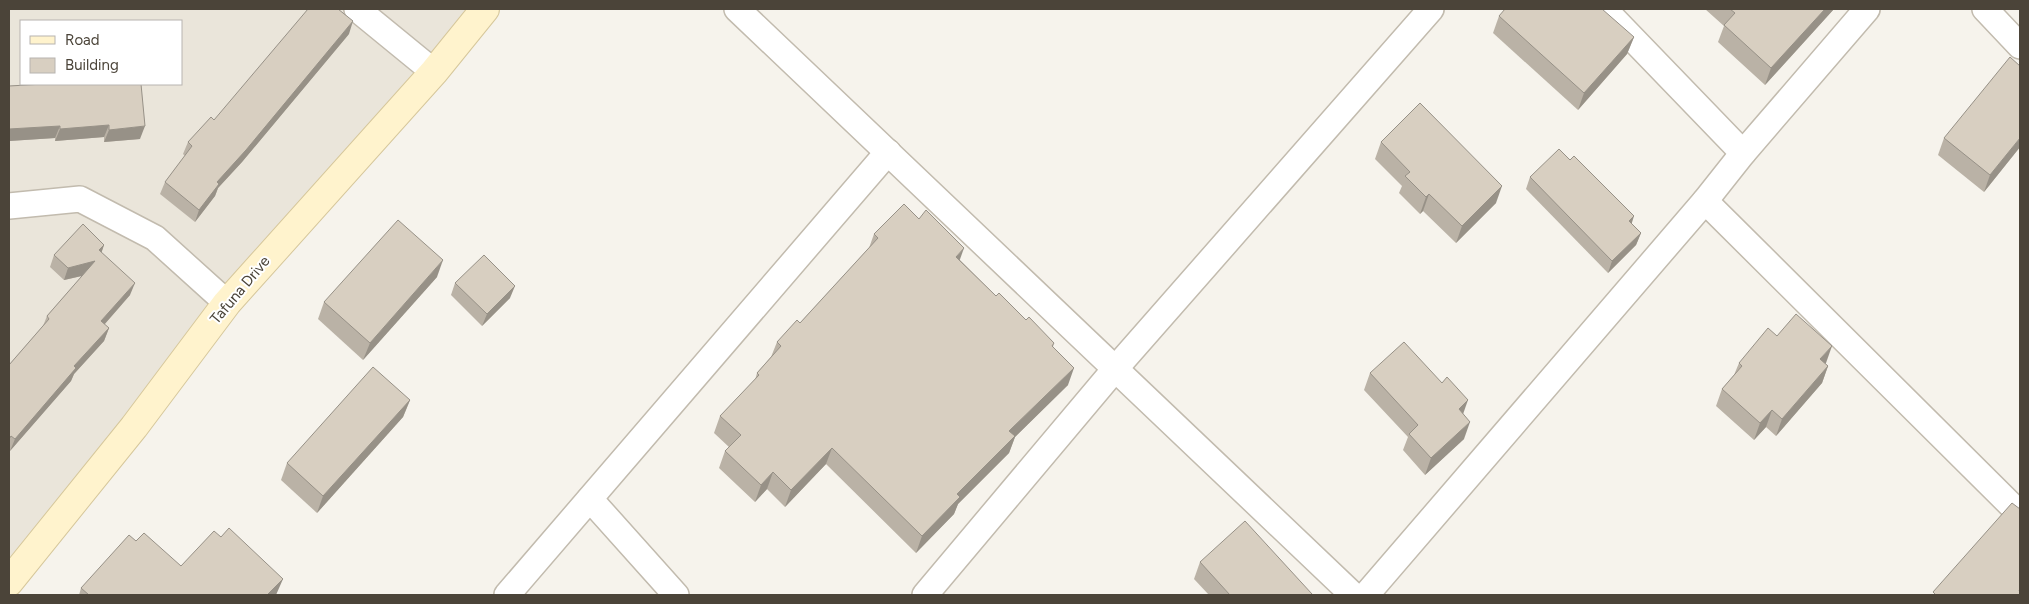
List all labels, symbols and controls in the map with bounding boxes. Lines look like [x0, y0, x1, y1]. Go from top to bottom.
legend [20, 20, 182, 85]
text: Road [65, 31, 100, 49]
text: Building [65, 56, 119, 74]
street label: Tafuna Drive [206, 252, 274, 328]

